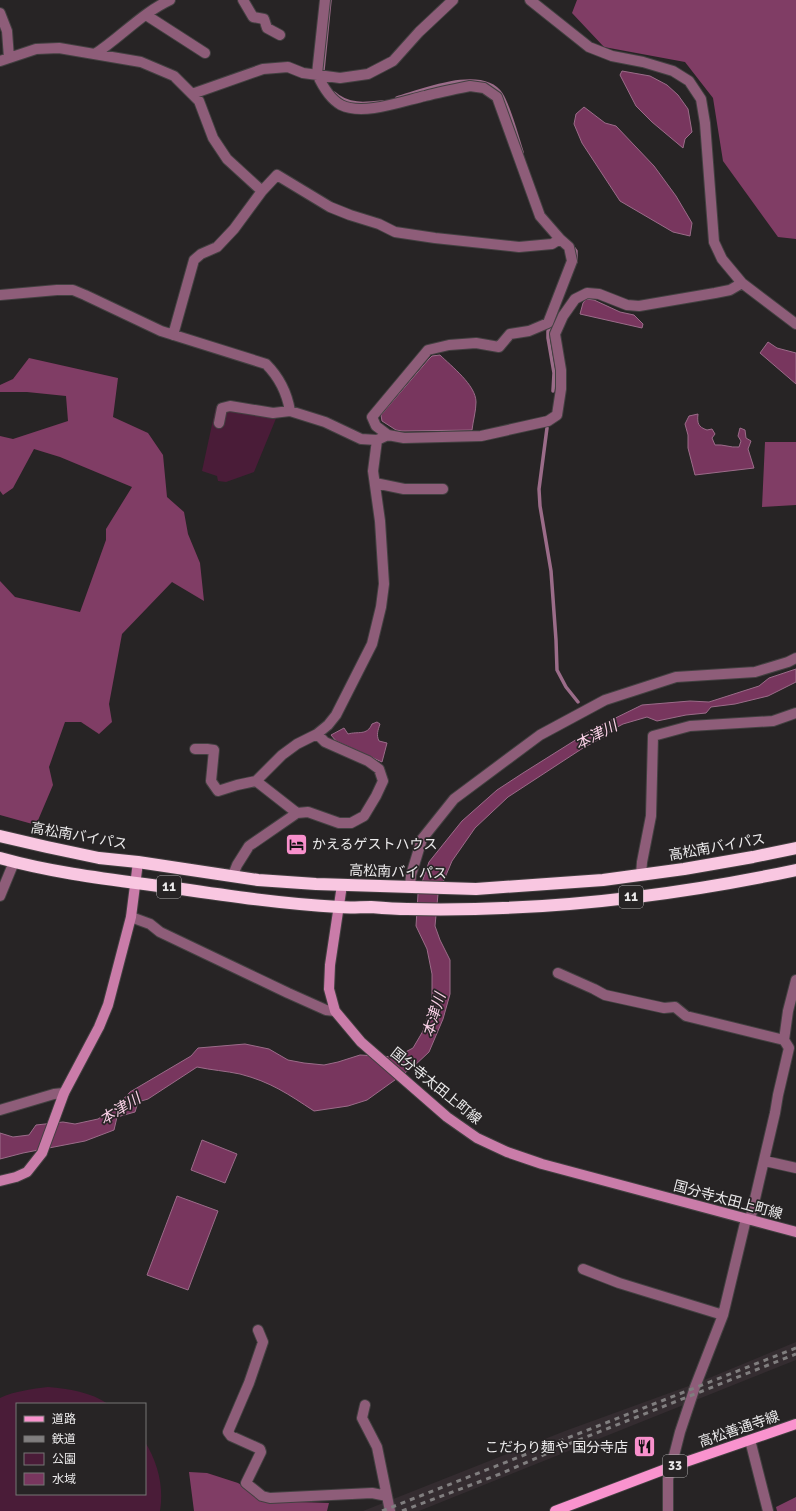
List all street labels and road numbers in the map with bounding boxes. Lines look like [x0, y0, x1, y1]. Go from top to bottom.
street label: 高松南バイパス [29, 819, 129, 853]
street label: 高松南バイパス [667, 830, 767, 864]
street label: 高松南バイパス [349, 862, 447, 882]
road number: 11 [157, 876, 181, 898]
road number: 11 [619, 886, 643, 908]
street label: 国分寺太田上町線 [387, 1044, 485, 1128]
street label: 国分寺太田上町線 [672, 1177, 784, 1223]
street label: 高松善通寺線 [697, 1407, 781, 1451]
road number: 33 [663, 1455, 687, 1477]

